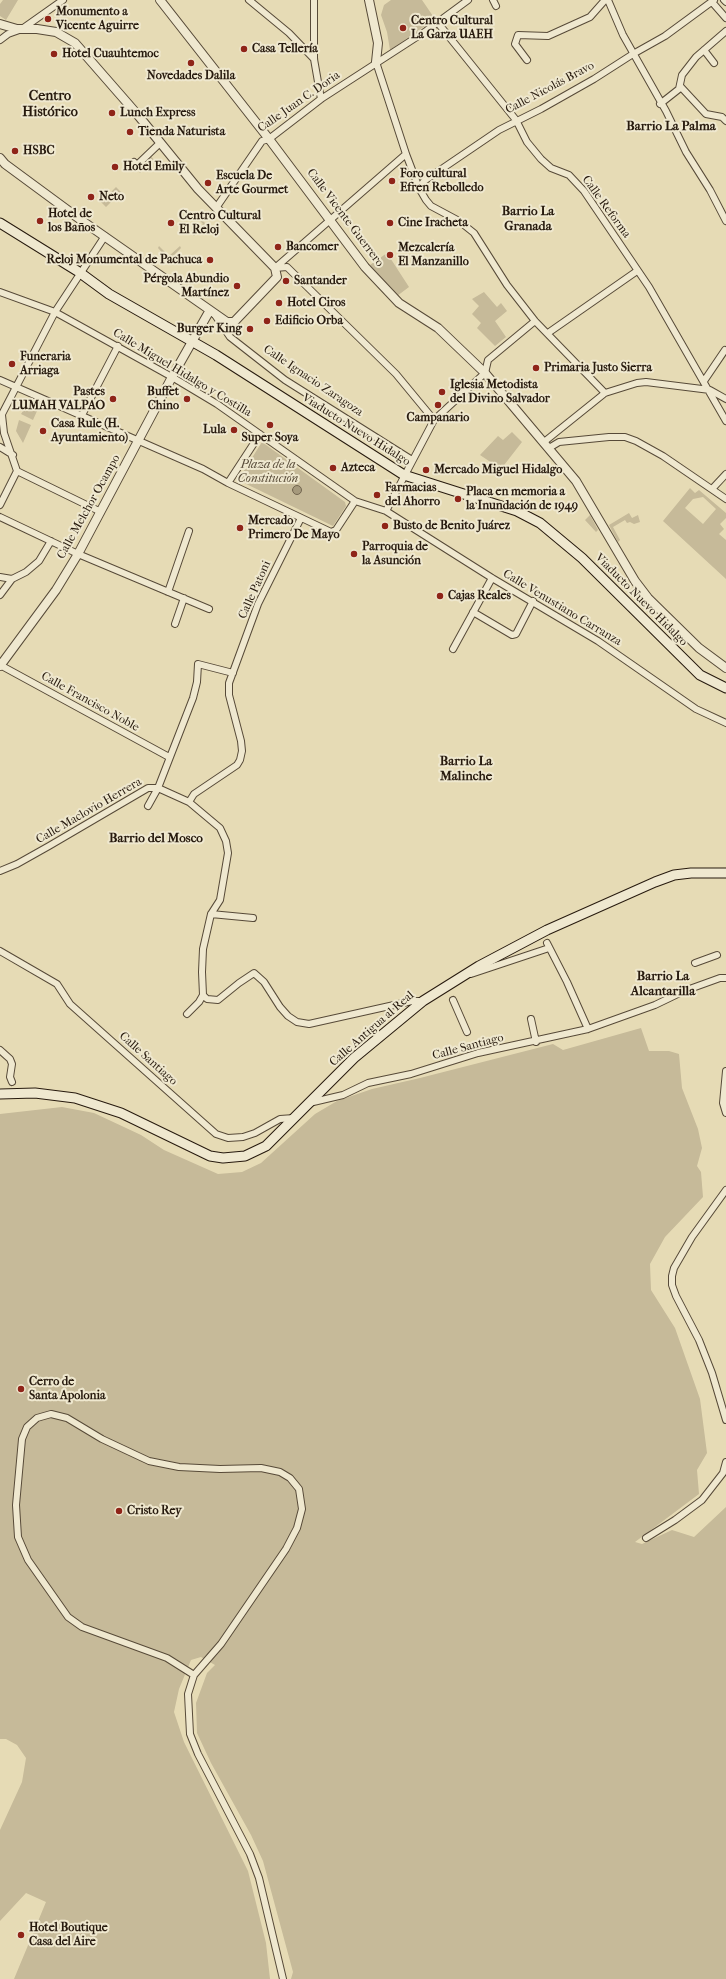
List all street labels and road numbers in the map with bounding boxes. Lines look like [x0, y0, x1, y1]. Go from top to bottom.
street label: Calle Nicolás Bravo [503, 59, 597, 117]
street label: Calle Juan C. Doria [255, 68, 343, 136]
street label: Calle Vicente Guerrero [303, 166, 387, 270]
street label: Calle Reforma [579, 173, 633, 241]
street label: Calle Miguel Hidalgo y Costilla [110, 326, 254, 420]
street label: Calle Ignacio Zaragoza [260, 342, 366, 420]
street label: Viaducto Nuevo Hidalgo [299, 391, 413, 469]
street label: Calle Melchor Ocampo [54, 452, 124, 562]
street label: Viaducto Nuevo Hidalgo [592, 551, 690, 649]
street label: Calle Patoni [236, 559, 274, 621]
street label: Calle Venustiano Carranza [500, 567, 624, 649]
street label: Calle Francisco Noble [38, 669, 142, 735]
street label: Calle Maclovio Herrera [34, 775, 144, 847]
street label: Calle Antigua al Real [327, 988, 417, 1070]
street label: Calle Santiago [116, 1029, 180, 1089]
street label: Calle Santiago [431, 1031, 505, 1063]

